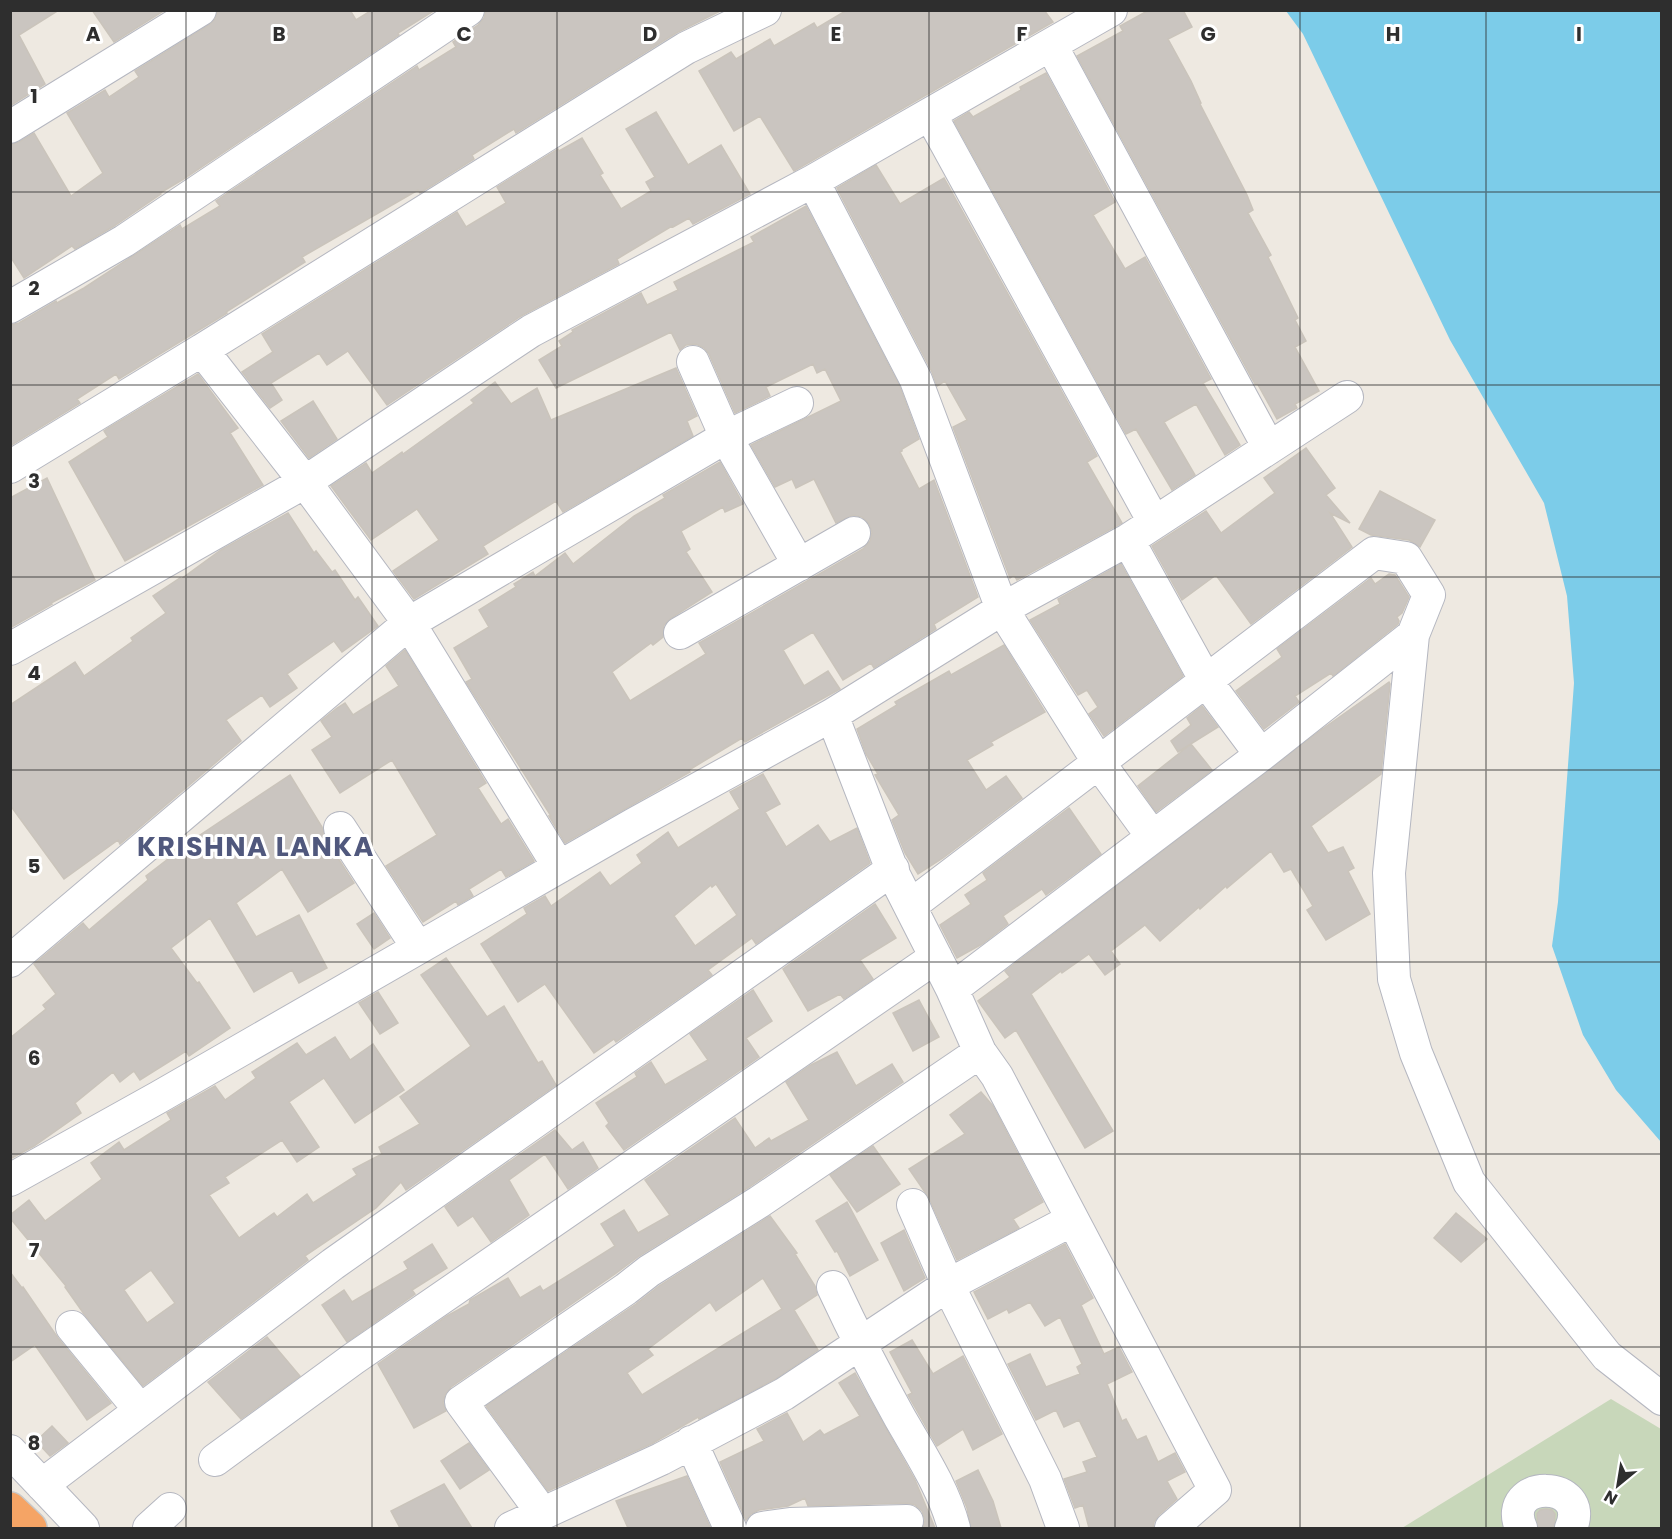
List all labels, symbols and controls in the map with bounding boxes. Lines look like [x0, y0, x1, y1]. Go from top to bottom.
text: A [86, 20, 101, 48]
text: B [272, 20, 286, 48]
text: C [456, 20, 472, 48]
text: D [643, 20, 657, 48]
text: E [831, 20, 841, 48]
text: F [1017, 20, 1028, 48]
text: G [1200, 20, 1216, 48]
text: H [1386, 20, 1400, 48]
text: I [1576, 20, 1582, 48]
text: 1 [30, 82, 38, 110]
text: 2 [28, 274, 40, 302]
text: 3 [28, 467, 40, 495]
text: 4 [27, 659, 41, 687]
district label: KRISHNA LANKA [137, 828, 375, 865]
text: 5 [28, 852, 41, 880]
text: 6 [28, 1044, 40, 1072]
text: 7 [29, 1236, 40, 1264]
text: 8 [28, 1429, 40, 1457]
north arrow [1588, 1455, 1648, 1515]
text: N [1600, 1485, 1622, 1511]

